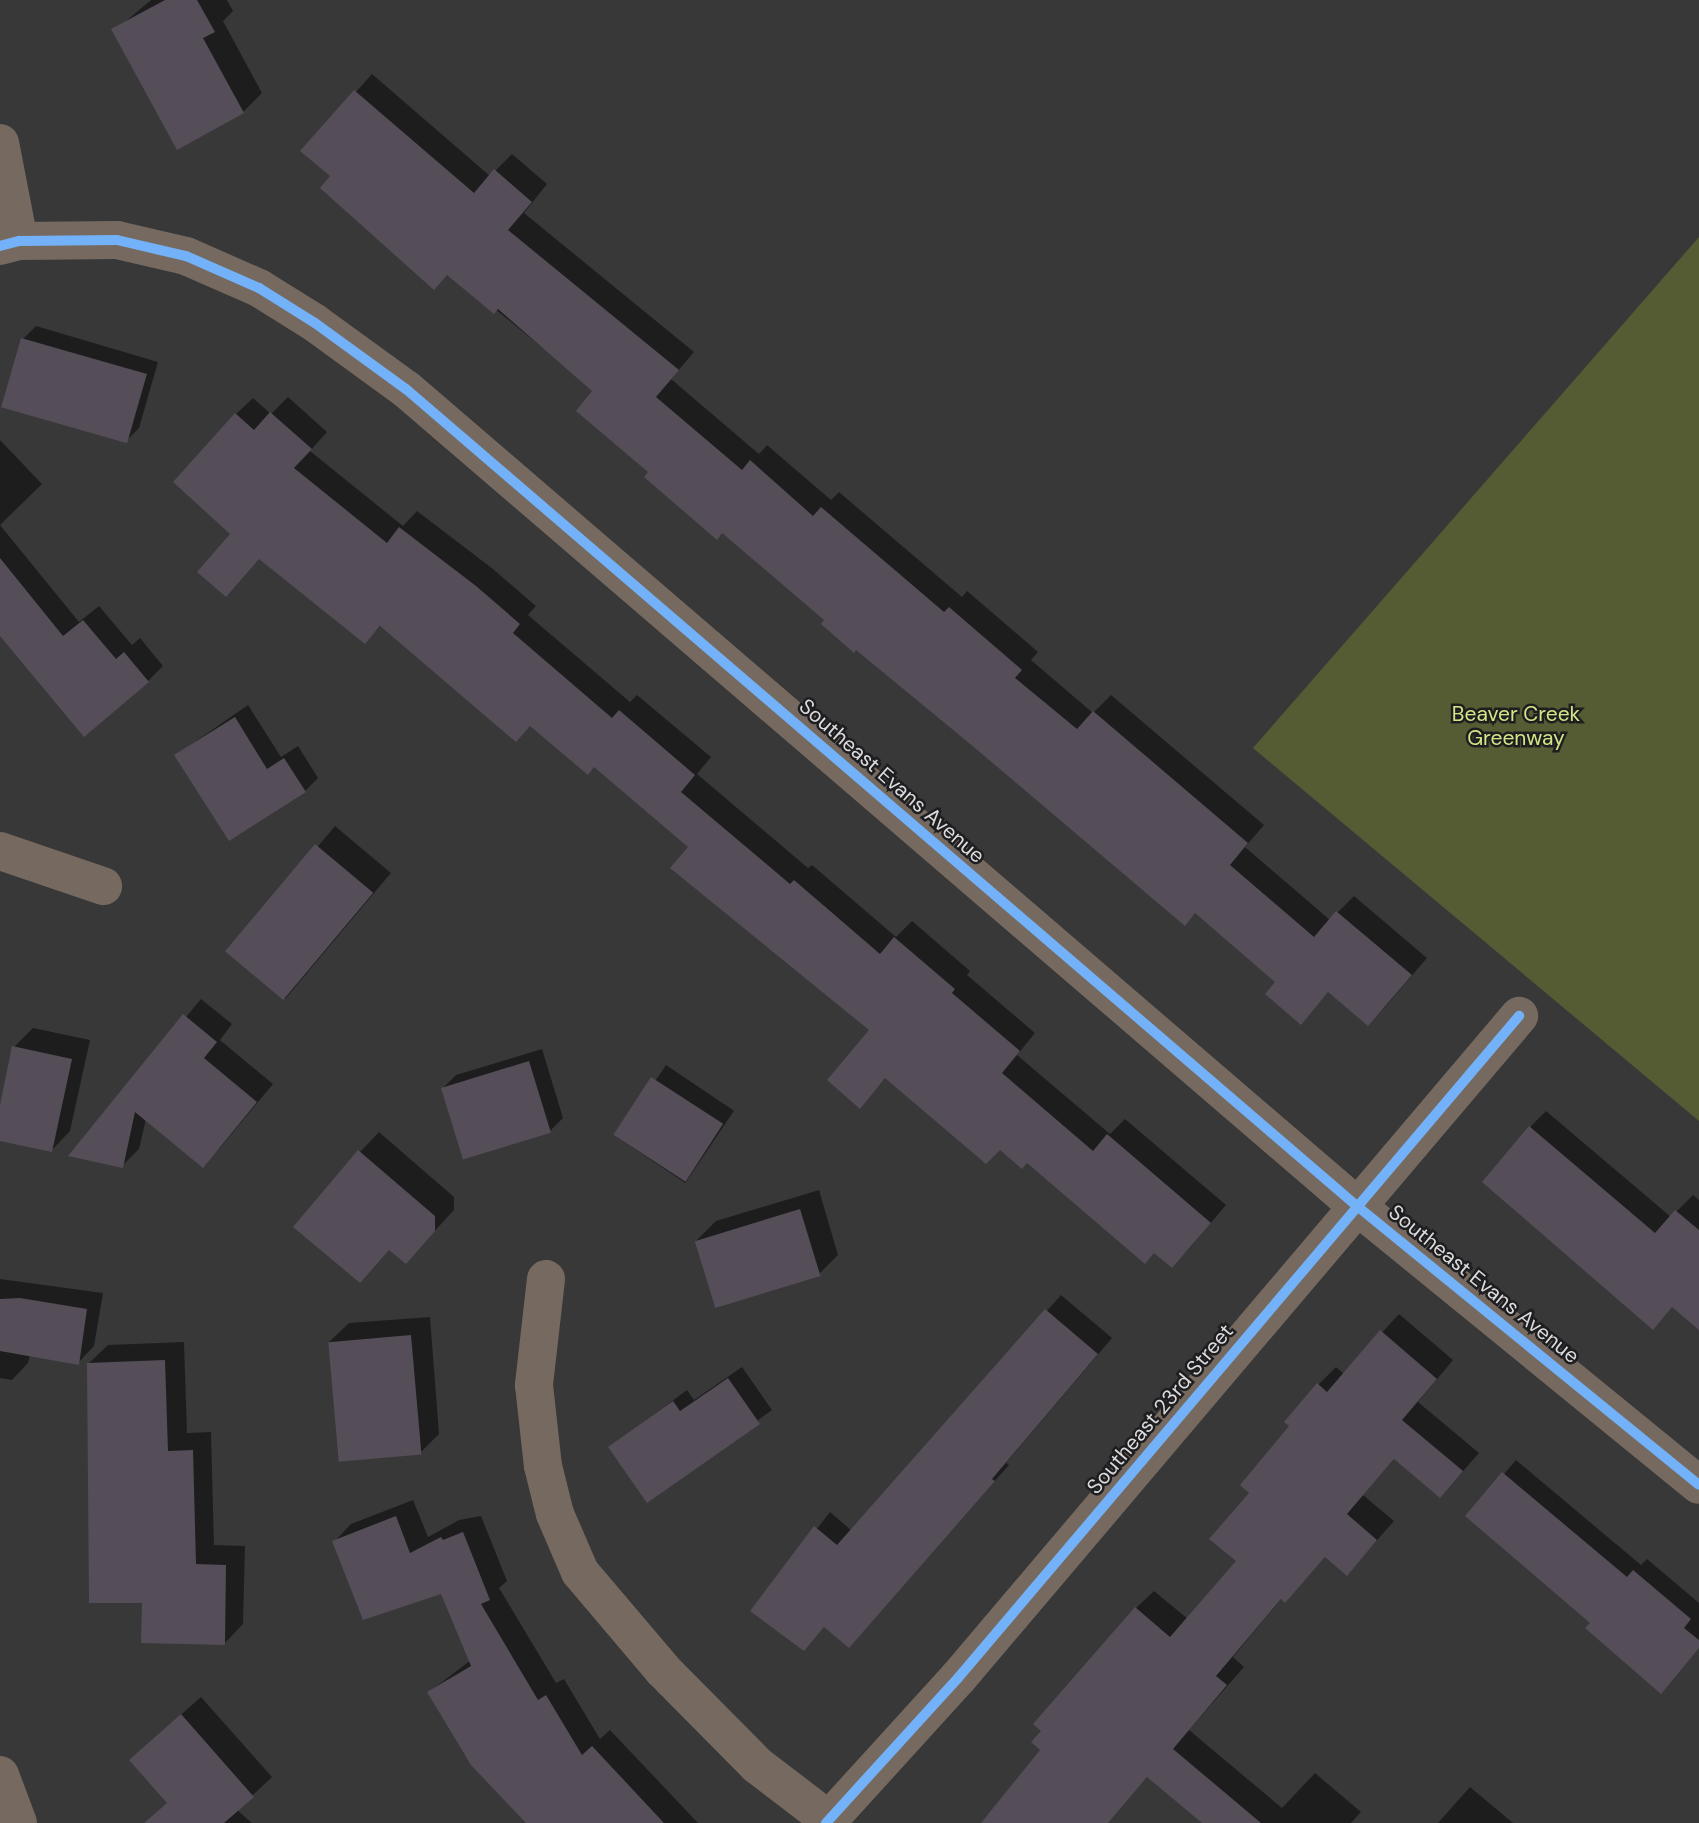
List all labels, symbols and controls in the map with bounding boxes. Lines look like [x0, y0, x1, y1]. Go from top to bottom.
street label: Southeast Evans Avenue [794, 694, 990, 868]
park label: Beaver Creek Greenway [1452, 701, 1580, 751]
street label: Southeast Evans Avenue [1384, 1199, 1584, 1369]
street label: Southeast 23rd Street [1081, 1319, 1239, 1499]

